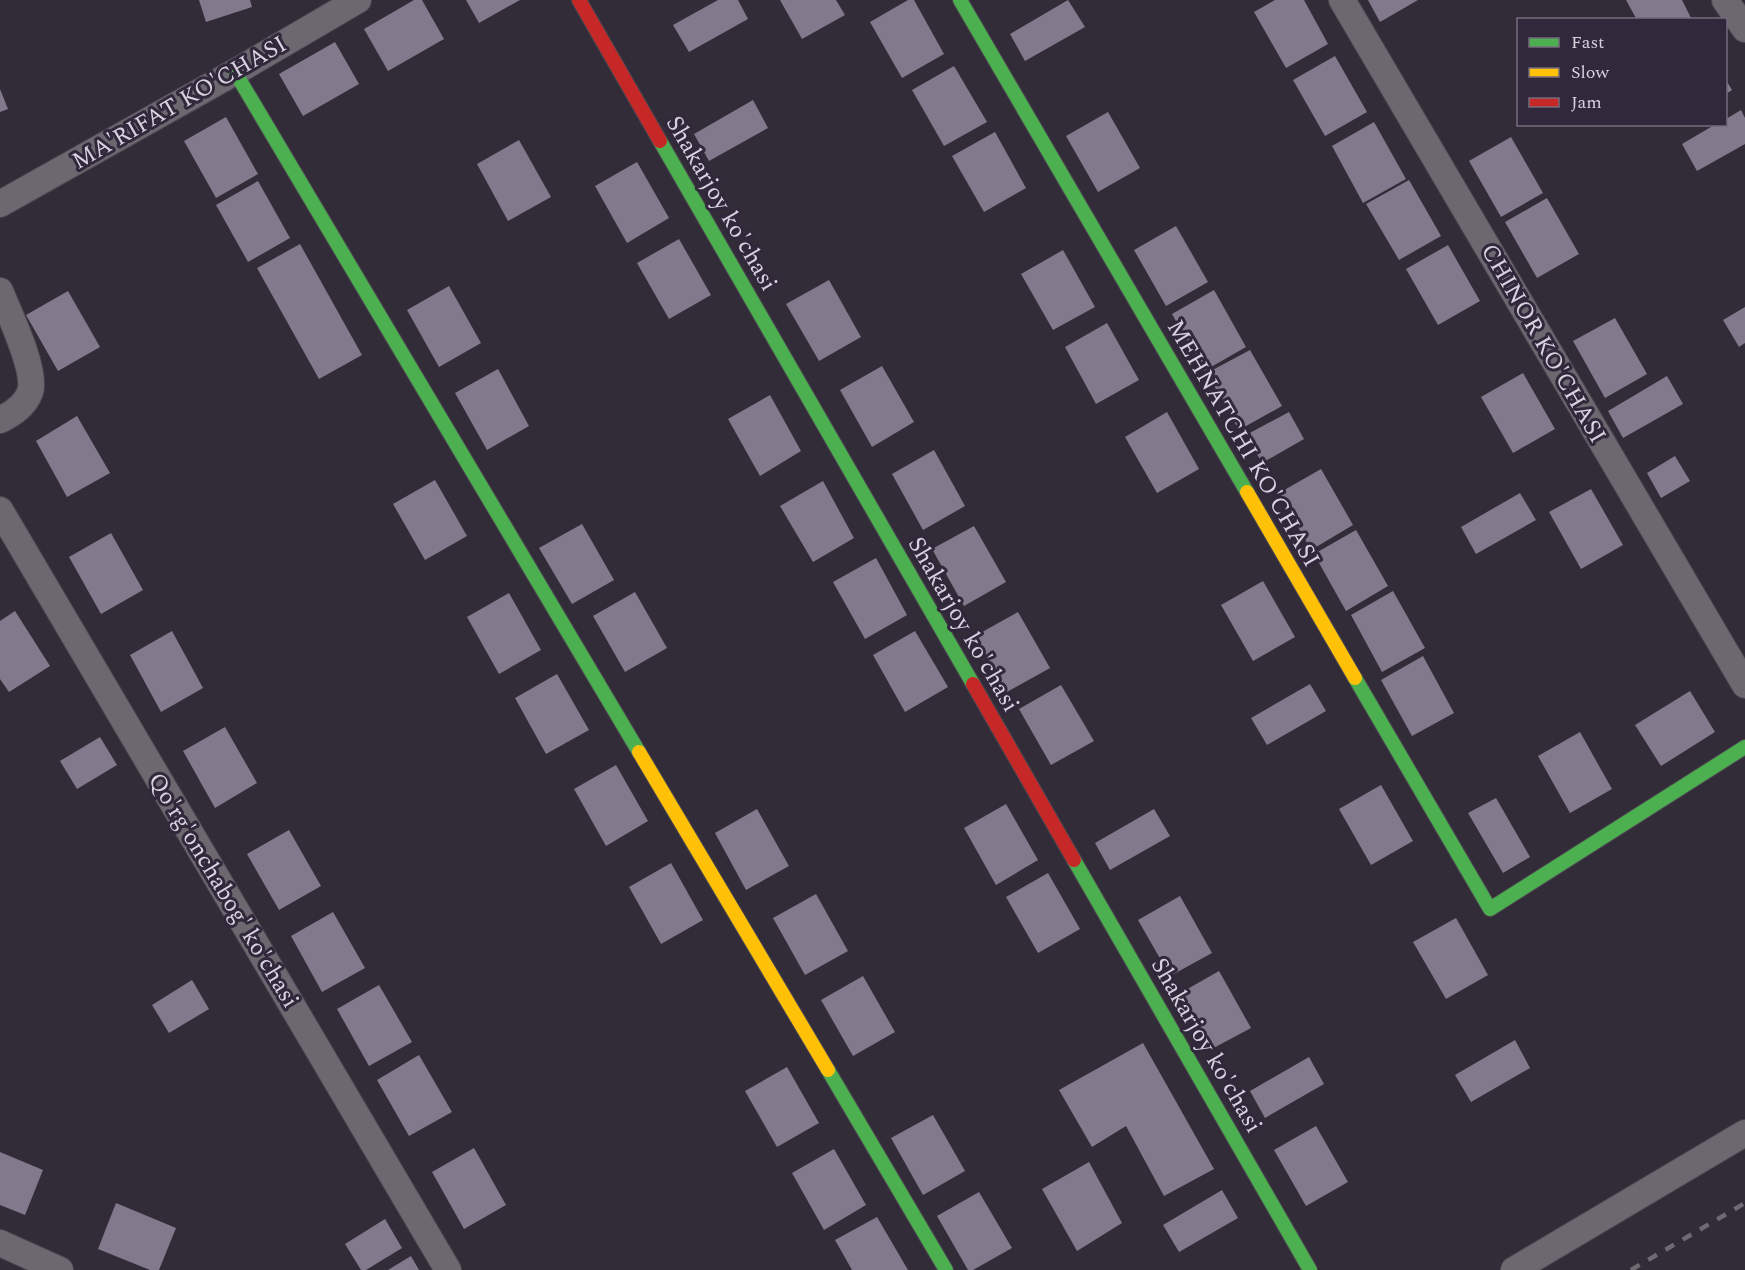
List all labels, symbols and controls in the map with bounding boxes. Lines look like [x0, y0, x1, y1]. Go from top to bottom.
legend [1517, 18, 1727, 126]
street label: MA'RIFAT KO'CHASI [65, 27, 294, 179]
text: Fast [1571, 29, 1604, 56]
text: Slow [1571, 59, 1610, 86]
text: Jam [1571, 89, 1602, 116]
street label: Shakarjoy ko'chasi [656, 109, 786, 298]
street label: CHINOR KO'CHASI [1471, 237, 1615, 450]
street label: MEHNATCHI KO'CHASI [1157, 313, 1329, 574]
street label: Shakarjoy ko'chasi [898, 530, 1028, 719]
street label: Qo'rg'onchabog' ko'chasi [138, 766, 308, 1015]
street label: Shakarjoy ko'chasi [1141, 951, 1271, 1140]

